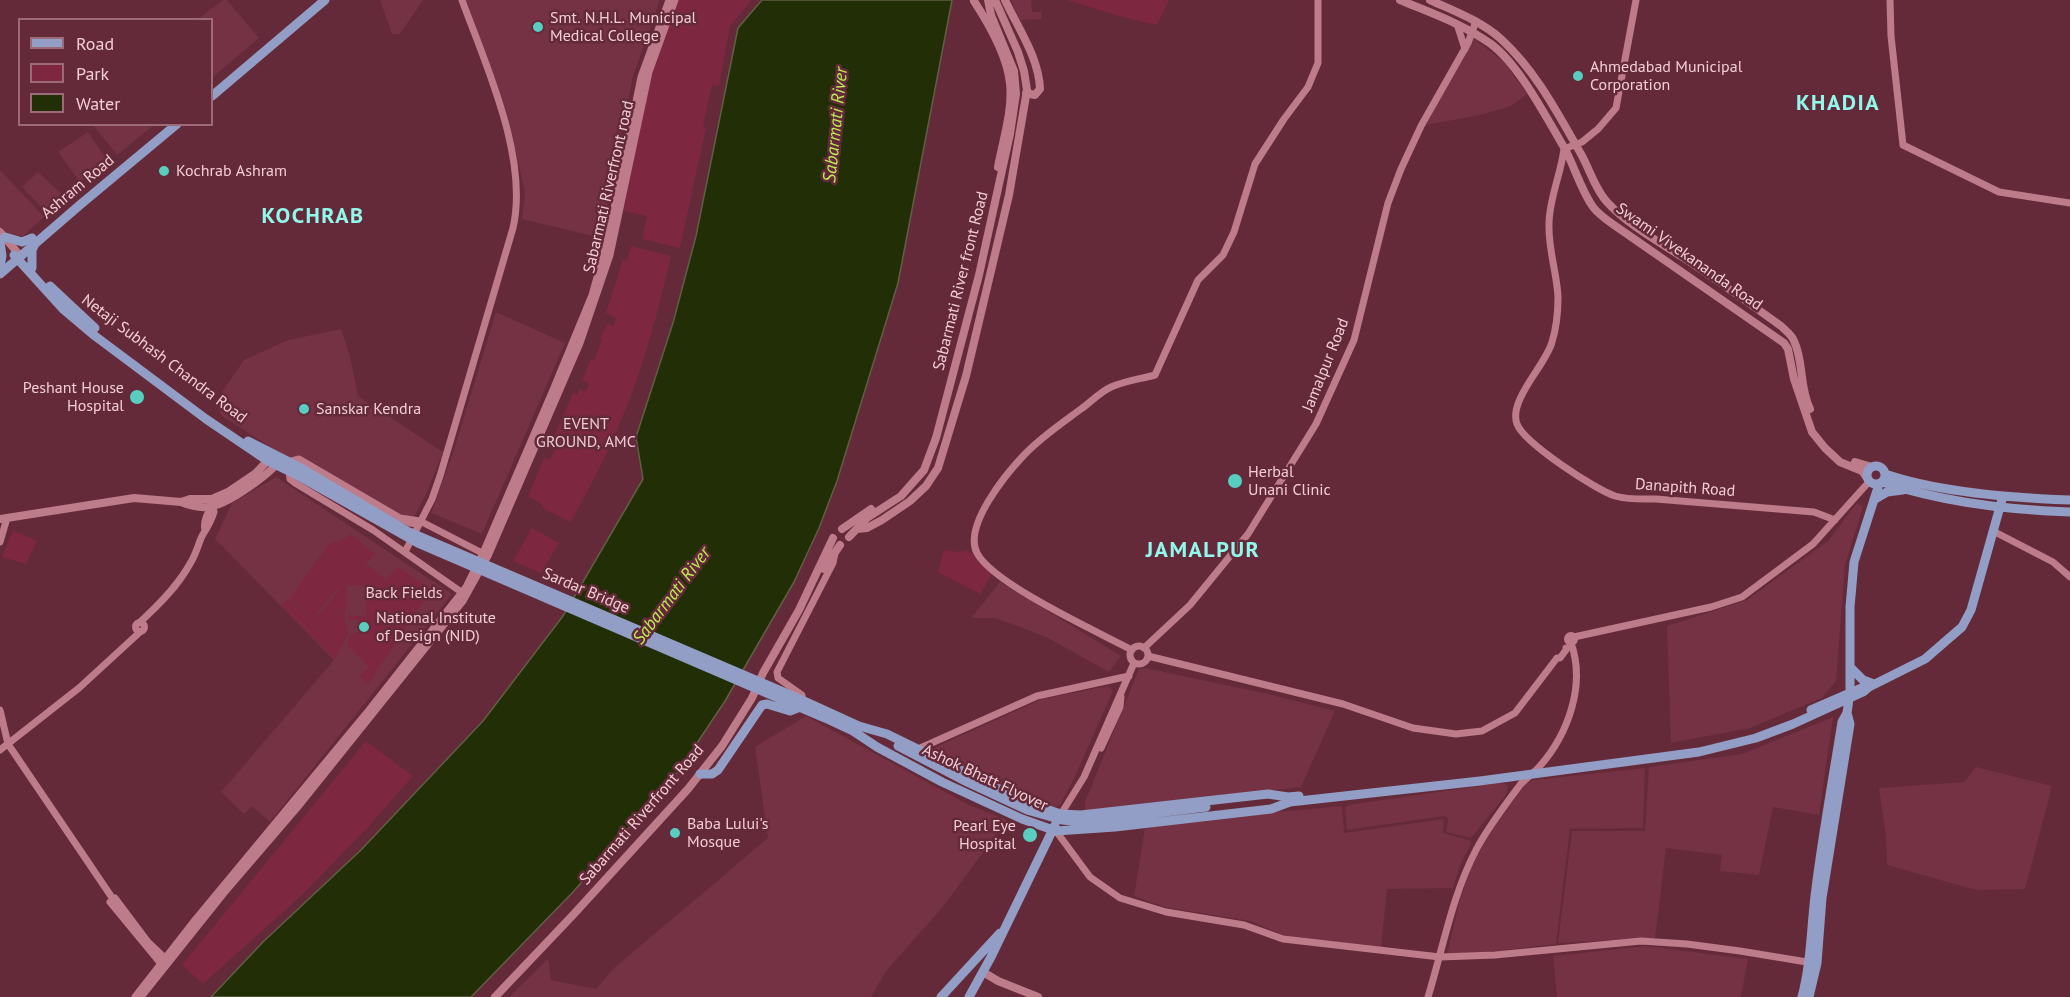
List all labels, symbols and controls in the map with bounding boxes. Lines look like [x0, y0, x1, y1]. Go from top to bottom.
place label: Smt. N.H.L. Municipal Medical College [550, 8, 696, 46]
legend [18, 18, 213, 126]
marker: Smt. N.H.L. Municipal Medical College [531, 20, 545, 34]
text: Road [76, 32, 114, 55]
place label: Ahmedabad Municipal Corporation [1590, 57, 1742, 95]
text: Park [76, 62, 109, 85]
water label: Sabarmati River [819, 66, 853, 184]
marker: Ahmedabad Municipal Corporation [1571, 69, 1585, 83]
district label: KHADIA [1796, 91, 1880, 117]
text: Water [76, 92, 120, 115]
street label: Sabarmati Riverfront road [580, 99, 638, 275]
street label: Ashram Road [38, 151, 118, 223]
place label: Kochrab Ashram [176, 161, 287, 181]
marker: Kochrab Ashram [157, 164, 171, 178]
street label: Sabarmati River front Road [929, 189, 993, 373]
street label: Swami Vivekananda Road [1612, 199, 1766, 315]
district label: KOCHRAB [261, 204, 365, 230]
street label: Netaji Subhash Chandra Road [78, 291, 250, 427]
street label: Jamalpur Road [1299, 315, 1353, 415]
place label: Peshant House Hospital [23, 378, 124, 416]
marker: Peshant House Hospital [128, 388, 146, 406]
place label: Sanskar Kendra [316, 399, 421, 419]
marker: Sanskar Kendra [297, 402, 311, 416]
park label: EVENT GROUND, AMC [536, 414, 636, 452]
place label: Herbal Unani Clinic [1248, 462, 1331, 500]
marker: Herbal Unani Clinic [1226, 472, 1244, 490]
street label: Danapith Road [1634, 475, 1736, 501]
district label: JAMALPUR [1146, 538, 1260, 564]
water label: Sabarmati River [628, 543, 716, 649]
street label: Sardar Bridge [540, 564, 632, 618]
park label: Back Fields [365, 583, 443, 603]
place label: National Institute of Design (NID) [376, 608, 496, 646]
marker: National Institute of Design (NID) [357, 620, 371, 634]
street label: Sabarmati Riverfront Road [576, 741, 708, 889]
street label: Ashok Bhatt Flyover [919, 741, 1051, 815]
place label: Baba Lului's Mosque [687, 814, 769, 852]
place label: Pearl Eye Hospital [953, 816, 1016, 854]
marker: Baba Lului's Mosque [668, 826, 682, 840]
marker: Pearl Eye Hospital [1021, 826, 1039, 844]

